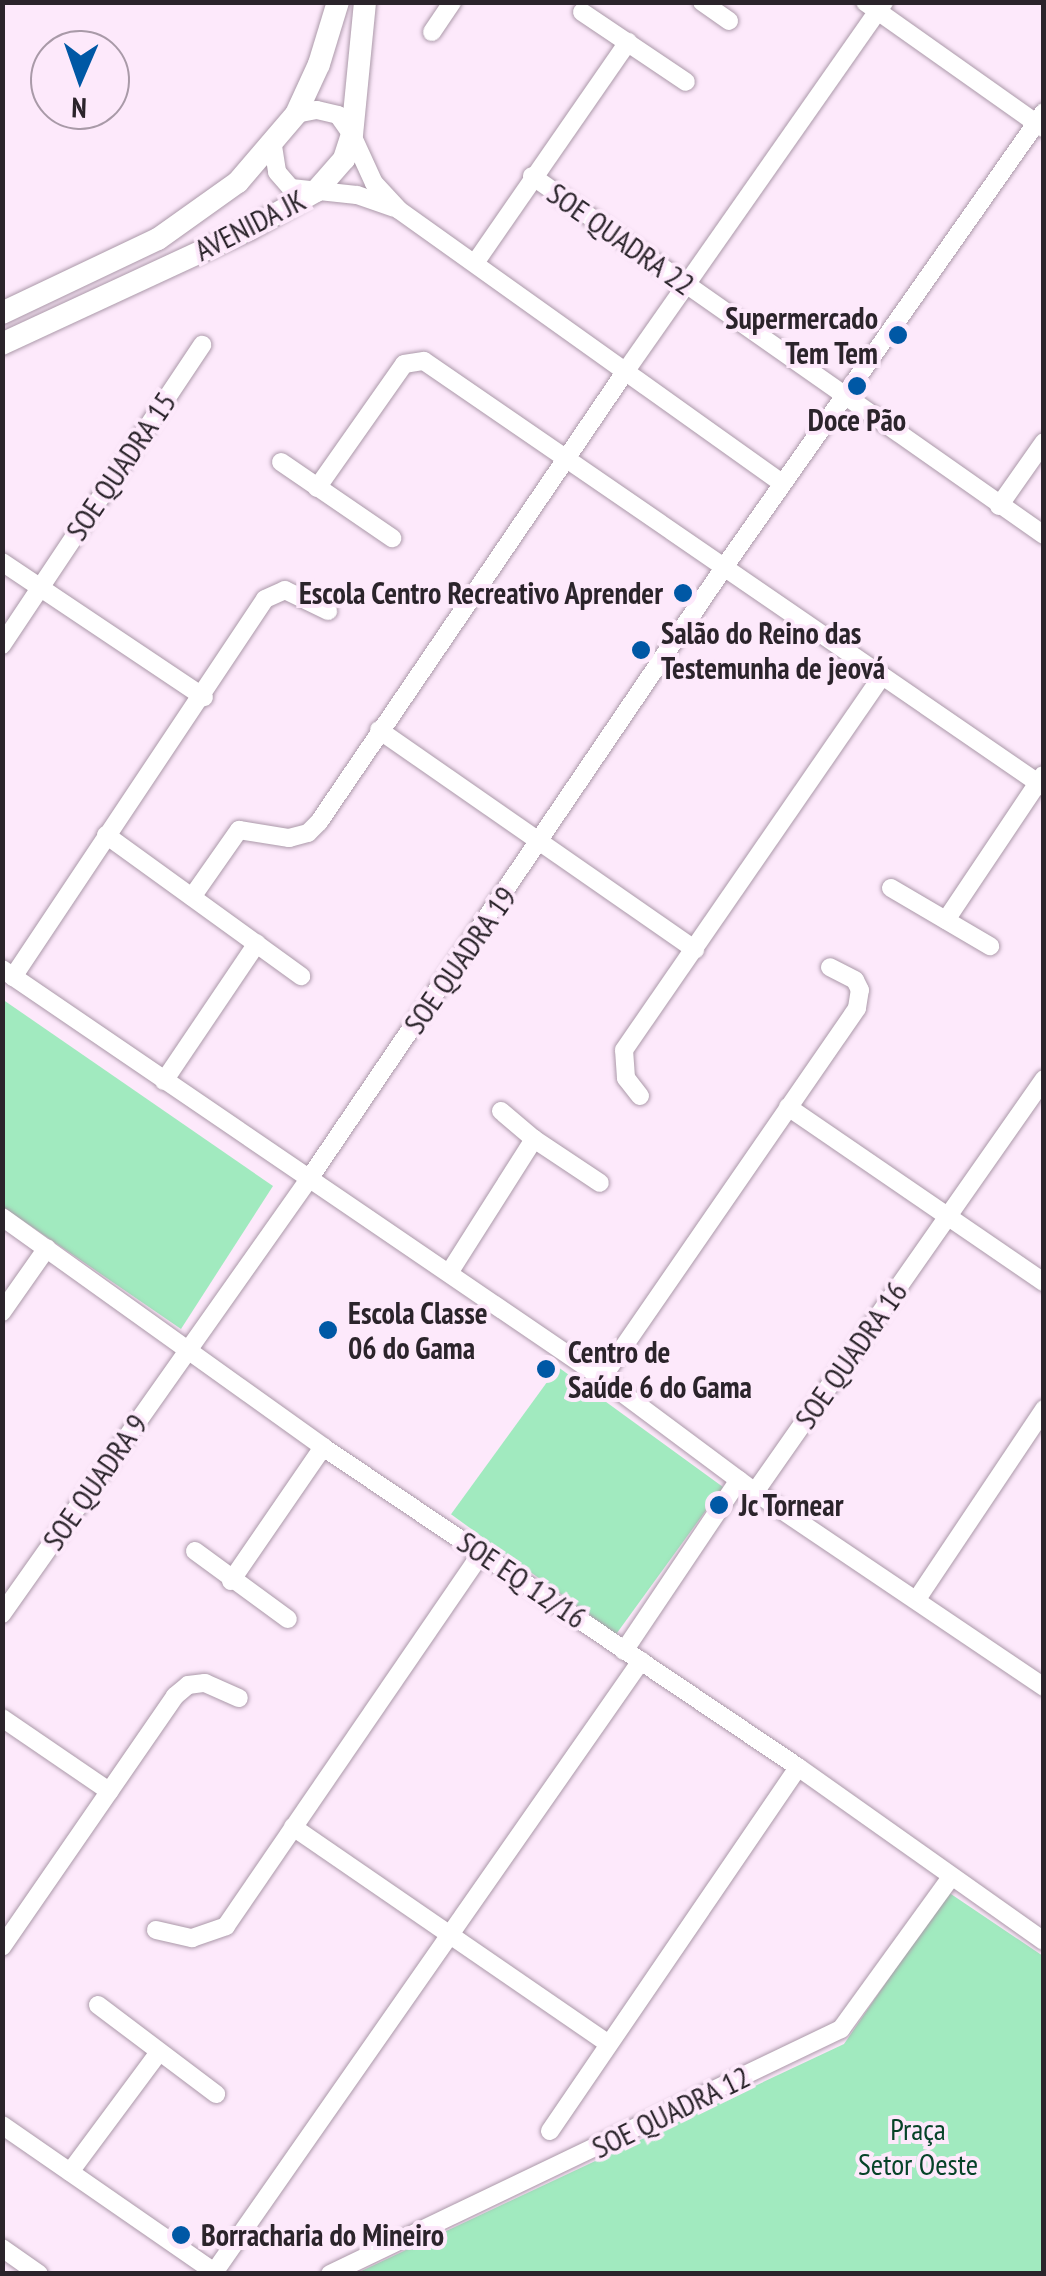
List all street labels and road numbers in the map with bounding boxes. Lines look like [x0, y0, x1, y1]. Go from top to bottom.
street label: SOE QUADRA 22 [540, 175, 702, 303]
street label: AVENIDA JK [188, 182, 312, 268]
street label: SOE QUADRA 15 [58, 385, 184, 547]
street label: SOE QUADRA 19 [396, 879, 524, 1041]
street label: SOE QUADRA 16 [787, 1274, 915, 1436]
street label: SOE QUADRA 9 [35, 1407, 155, 1557]
street label: SOE EQ 12/16 [451, 1524, 593, 1636]
street label: SOE QUADRA 12 [586, 2058, 756, 2166]

